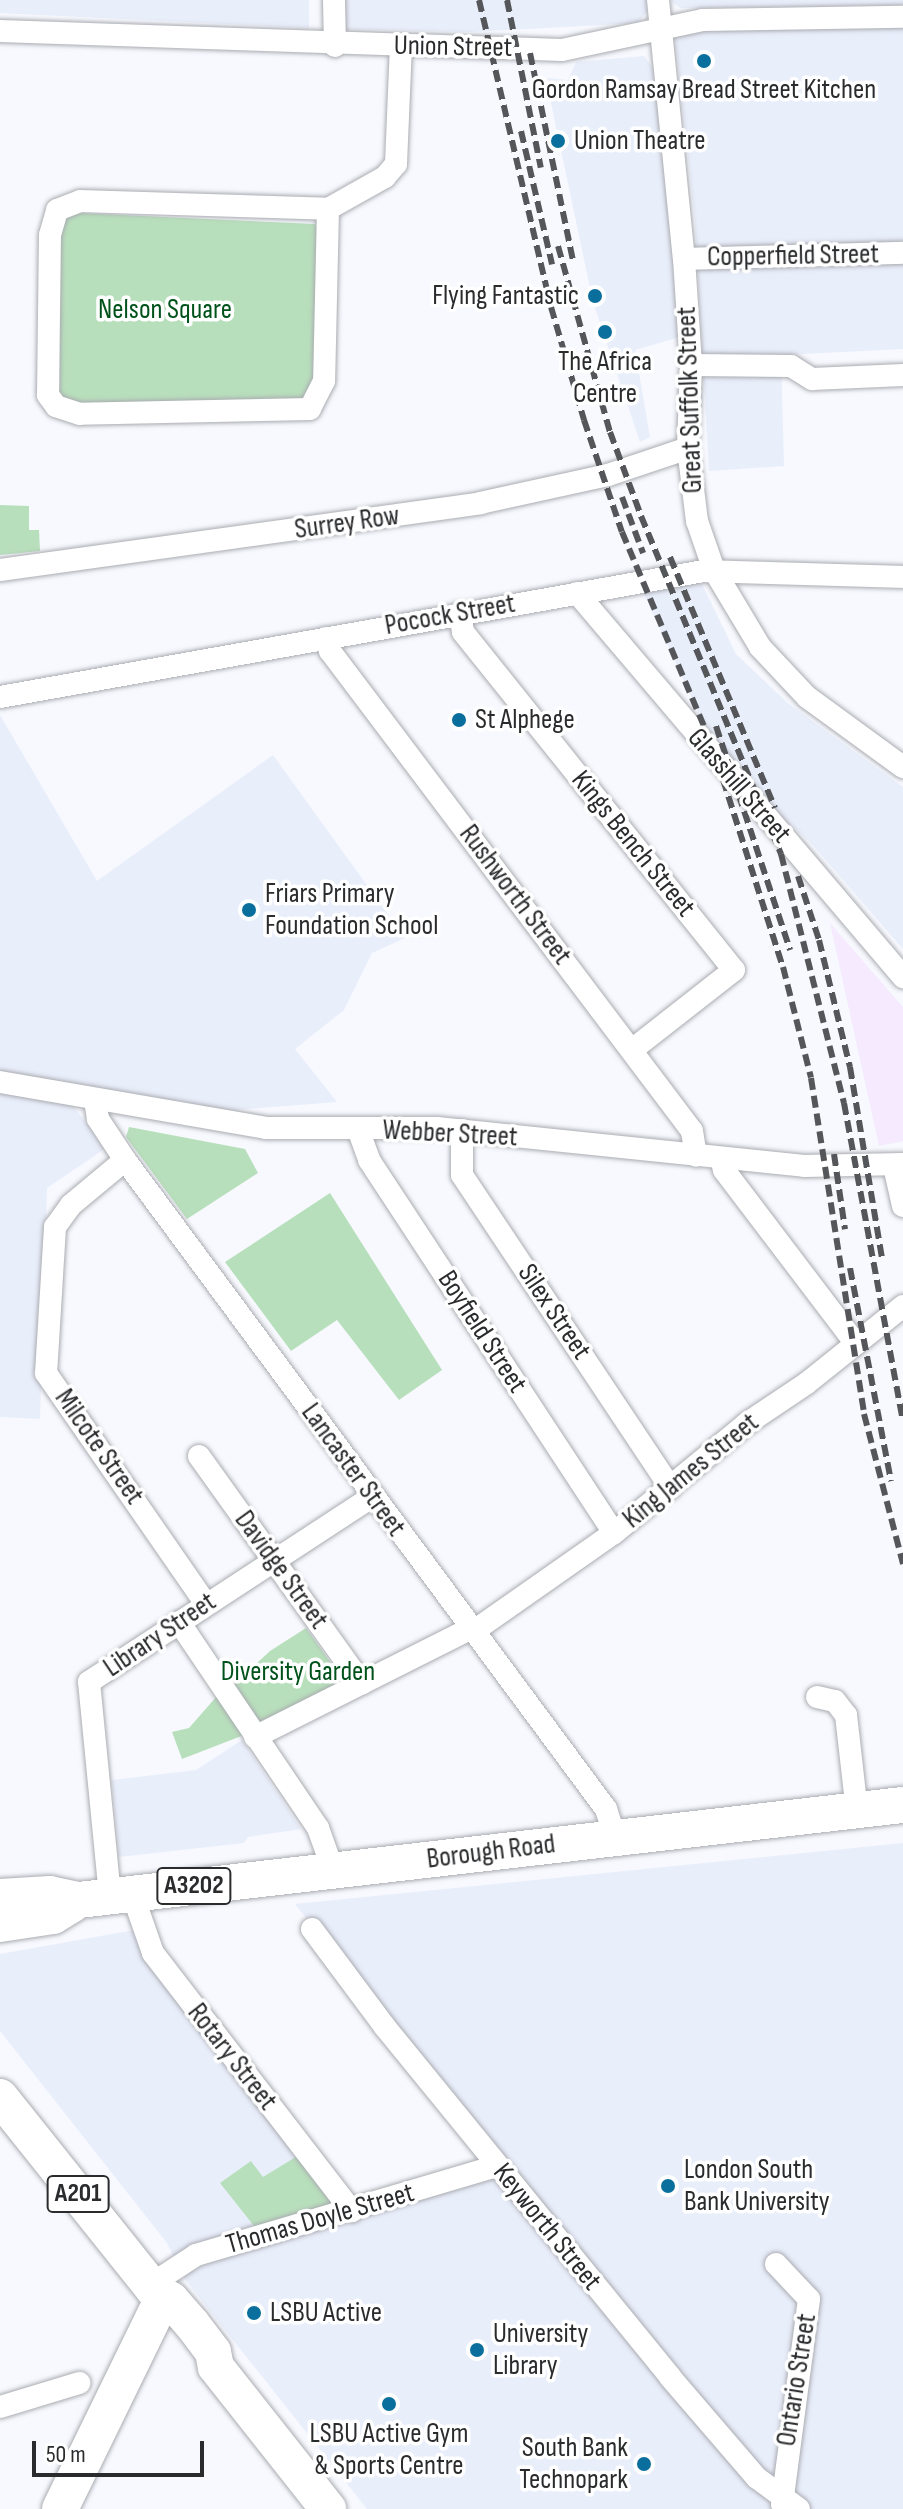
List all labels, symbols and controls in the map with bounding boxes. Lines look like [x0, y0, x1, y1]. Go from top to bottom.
street label: Union Street [394, 29, 512, 65]
marker: Gordon Ramsay Bread Street Kitchen [695, 52, 713, 70]
place label: Gordon Ramsay Bread Street Kitchen [532, 73, 876, 107]
place label: Union Theatre [574, 124, 706, 158]
marker: Union Theatre [549, 132, 567, 150]
street label: Copperfield Street [707, 238, 879, 274]
place label: Flying Fantastic [432, 279, 579, 313]
marker: Flying Fantastic [586, 287, 604, 305]
park label: Nelson Square [98, 293, 232, 327]
street label: Great Suffolk Street [670, 306, 710, 494]
marker: The Africa Centre [596, 323, 614, 341]
place label: The Africa Centre [558, 345, 652, 411]
street label: Surrey Row [292, 499, 402, 547]
street label: Pocock Street [382, 587, 518, 643]
place label: St Alphege [475, 703, 575, 737]
marker: St Alphege [450, 711, 468, 729]
street label: Glasshill Street [680, 722, 798, 850]
street label: Kings Bench Street [564, 764, 702, 924]
street label: Rushworth Street [452, 818, 578, 972]
place label: Friars Primary Foundation School [265, 877, 438, 943]
marker: Friars Primary Foundation School [240, 901, 258, 919]
street label: Webber Street [382, 1114, 518, 1154]
street label: Silex Street [510, 1258, 598, 1366]
street label: Boyfield Street [430, 1265, 534, 1399]
street label: Milcote Street [47, 1383, 151, 1511]
street label: Lancaster Street [294, 1397, 412, 1543]
street label: King James Street [616, 1406, 766, 1536]
street label: Davidge Street [227, 1504, 335, 1636]
street label: Library Street [97, 1585, 223, 1685]
park label: Diversity Garden [221, 1655, 375, 1689]
street label: Borough Road [425, 1827, 557, 1877]
road number: A3202 [156, 1864, 232, 1908]
street label: Rotary Street [180, 1997, 284, 2117]
place label: London South Bank University [684, 2153, 830, 2219]
street label: Keyworth Street [486, 2157, 608, 2297]
road number: A201 [46, 2172, 110, 2216]
street label: Thomas Doyle Street [222, 2176, 418, 2262]
marker: London South Bank University [659, 2177, 677, 2195]
place label: LSBU Active [270, 2296, 382, 2330]
marker: LSBU Active [245, 2304, 263, 2322]
street label: Ontario Street [770, 2311, 824, 2449]
place label: University Library [493, 2317, 588, 2383]
marker: University Library [468, 2341, 486, 2359]
marker: LSBU Active Gym & Sports Centre [380, 2395, 398, 2413]
place label: LSBU Active Gym & Sports Centre [310, 2417, 468, 2483]
scale bar [36, 2425, 208, 2475]
place label: South Bank Technopark [519, 2431, 628, 2497]
text: 50 m [46, 2440, 86, 2469]
marker: South Bank Technopark [635, 2455, 653, 2473]

